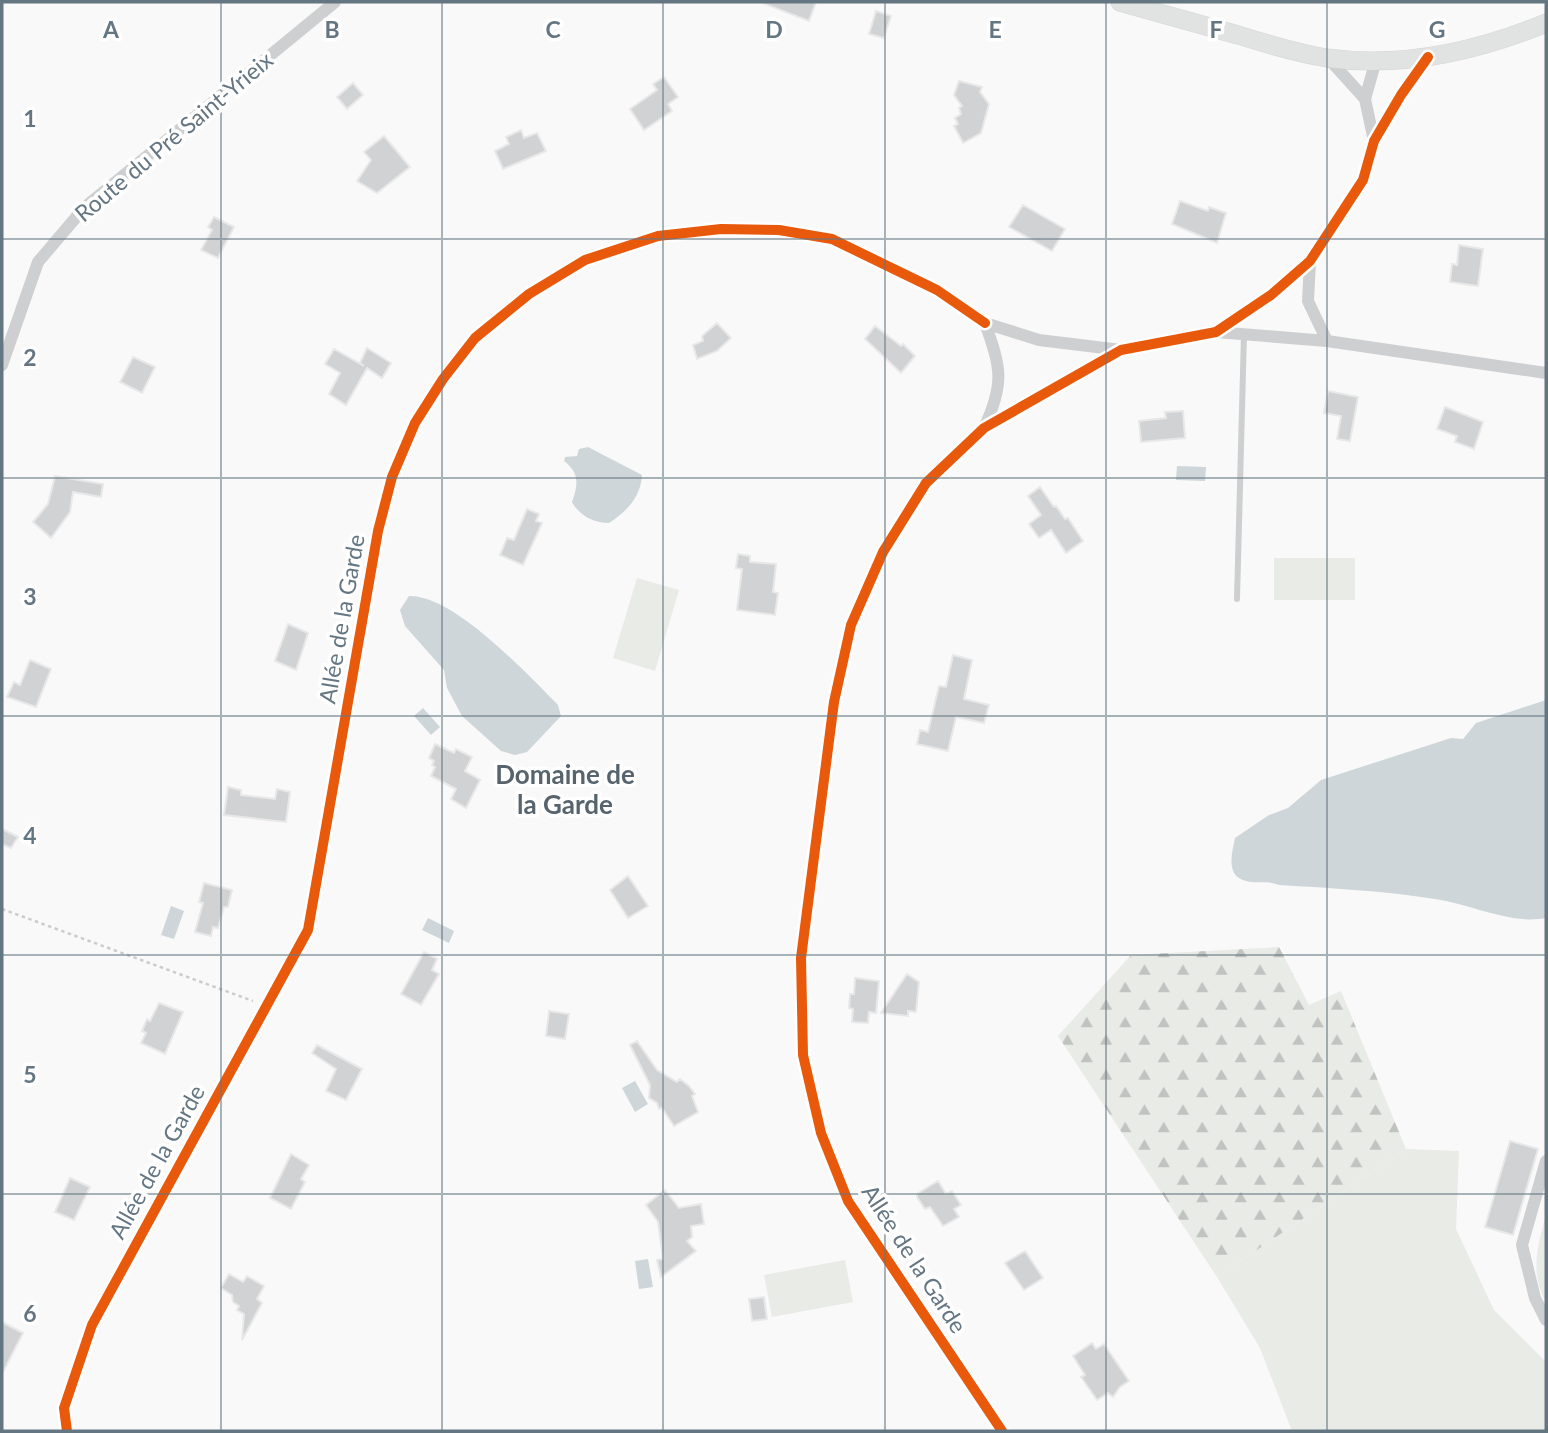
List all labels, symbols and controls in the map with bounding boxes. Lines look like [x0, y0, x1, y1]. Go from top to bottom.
text: A [102, 15, 120, 43]
text: B [324, 15, 340, 43]
text: C [545, 15, 561, 43]
text: D [765, 15, 783, 43]
text: E [988, 15, 1002, 43]
text: F [1209, 15, 1223, 43]
text: G [1429, 15, 1445, 43]
street label: Route du Pré Saint-Yrieix [69, 45, 278, 227]
text: 1 [23, 104, 37, 132]
text: 2 [23, 343, 37, 371]
street label: Allée de la Garde [312, 532, 370, 706]
text: 3 [23, 582, 37, 610]
district label: Domaine de la Garde [495, 758, 635, 820]
text: 4 [23, 821, 37, 849]
text: 5 [23, 1060, 37, 1088]
street label: Allée de la Garde [102, 1080, 210, 1243]
street label: Allée de la Garde [856, 1179, 973, 1338]
text: 6 [23, 1299, 37, 1327]

